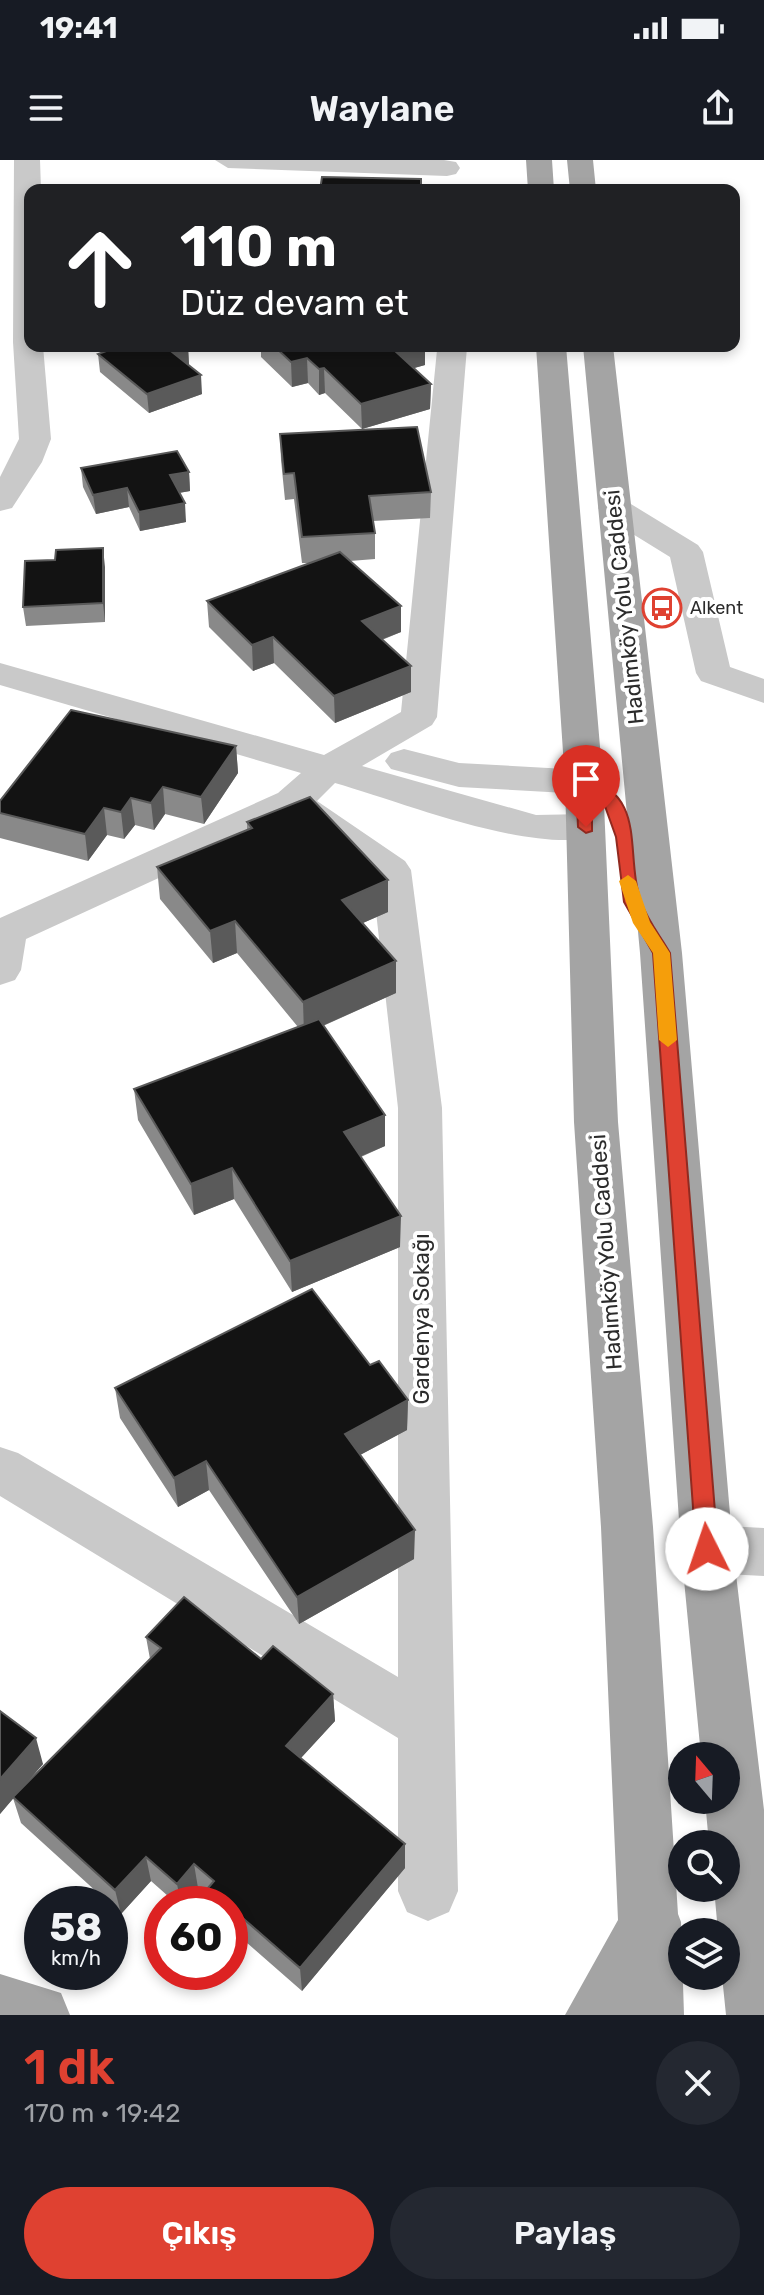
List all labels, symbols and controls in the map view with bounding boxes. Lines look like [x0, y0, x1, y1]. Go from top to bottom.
text: 19:41 [40, 10, 118, 46]
icon: menu [24, 86, 68, 130]
icon: share [696, 86, 740, 130]
text: Waylane [310, 87, 454, 130]
text: 110 m [180, 214, 337, 280]
icon: ahead [48, 216, 152, 320]
text: Düz devam et [180, 281, 409, 324]
street label: Hadımköy Yolu Caddesi [598, 488, 650, 726]
bus stop icon: Alkent [641, 587, 683, 629]
place label: Alkent [690, 597, 743, 619]
pin [552, 745, 620, 827]
icon: arrive [564, 757, 608, 801]
street label: Hadımköy Yolu Caddesi [584, 1133, 628, 1371]
street label: Gardenya Sokağı [408, 1234, 435, 1404]
position arrow [665, 1507, 749, 1591]
north arrow [668, 1742, 740, 1814]
map controls [668, 1742, 740, 1990]
button: search [668, 1830, 740, 1902]
speed limit sign: 60 [144, 1886, 248, 1990]
text: 58 [50, 1904, 102, 1951]
button: layers [668, 1918, 740, 1990]
text: km/h [51, 1946, 101, 1970]
text: 1 dk [24, 2039, 115, 2096]
button: close [656, 2041, 740, 2125]
text: 170 m · 19:42 [24, 2098, 180, 2129]
button: Çıkış [24, 2187, 374, 2279]
button: Paylaş [390, 2187, 740, 2279]

